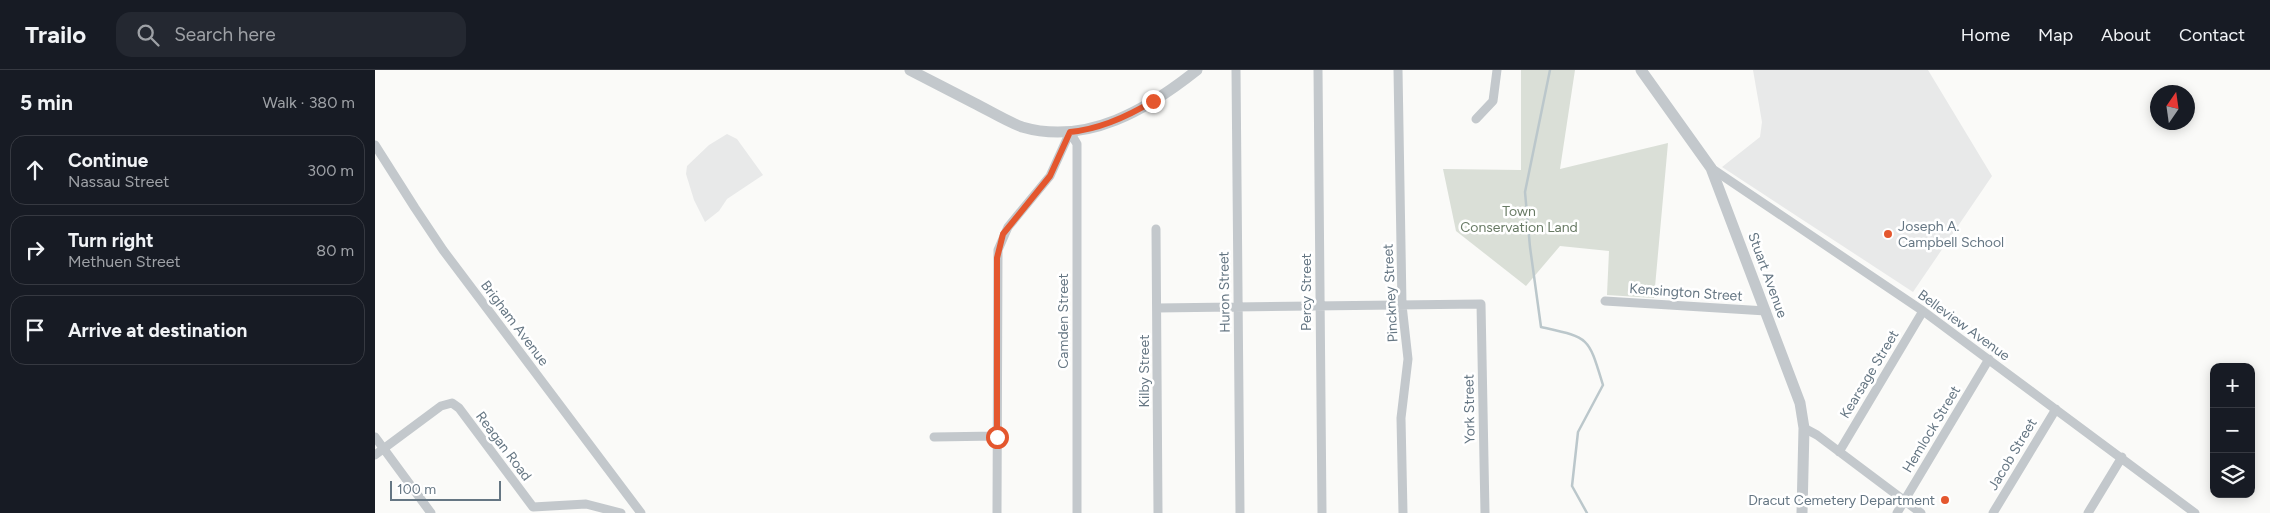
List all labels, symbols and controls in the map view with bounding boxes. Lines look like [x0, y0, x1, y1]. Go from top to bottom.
search box [116, 12, 466, 57]
text: Trailo [25, 20, 86, 49]
icon: search [134, 21, 162, 49]
text: Search here [174, 23, 276, 46]
text: Home [1961, 24, 2010, 46]
text: Map [2038, 24, 2073, 46]
text: About [2101, 24, 2151, 46]
text: Contact [2179, 24, 2245, 46]
north arrow [2150, 85, 2195, 130]
text: 5 min [20, 90, 73, 115]
route end [1142, 90, 1165, 113]
text: Walk · 380 m [263, 93, 355, 112]
text: Continue [68, 149, 148, 172]
icon: ahead [21, 156, 49, 184]
text: 300 m [307, 161, 354, 180]
text: Nassau Street [68, 172, 169, 191]
park label: Town Conservation Land [1460, 203, 1578, 236]
place label: Joseph A. Campbell School [1898, 218, 2004, 251]
marker: Joseph A. Campbell School [1882, 228, 1894, 240]
text: Turn right [68, 229, 154, 252]
street label: Stuart Avenue [1744, 230, 1791, 321]
icon: right [21, 236, 49, 264]
text: 80 m [316, 241, 354, 260]
street label: Pinckney Street [1379, 243, 1402, 343]
street label: Huron Street [1215, 251, 1234, 333]
text: Methuen Street [68, 252, 181, 271]
street label: Percy Street [1298, 253, 1315, 331]
street label: Camden Street [1055, 273, 1072, 369]
street label: Brigham Avenue [477, 277, 552, 370]
street label: Kensington Street [1629, 280, 1743, 305]
street label: Belleview Avenue [1914, 286, 2013, 365]
icon: arrive [21, 316, 49, 344]
text: Arrive at destination [68, 319, 247, 342]
street label: Kearsage Street [1836, 327, 1902, 422]
street label: Kilby Street [1136, 335, 1153, 407]
map controls [2210, 363, 2255, 498]
button: + [2210, 363, 2255, 408]
street label: York Street [1460, 374, 1479, 444]
street label: Hemlock Street [1899, 383, 1964, 476]
street label: Reagan Road [472, 408, 535, 484]
button: − [2210, 408, 2255, 453]
street label: Jacob Street [1984, 415, 2041, 493]
route start [986, 426, 1009, 449]
button: layers [2210, 453, 2255, 498]
scale bar [390, 478, 501, 501]
text: 100 m [397, 481, 436, 498]
place label: Dracut Cemetery Department [1748, 492, 1935, 509]
marker: Dracut Cemetery Department [1939, 494, 1951, 506]

